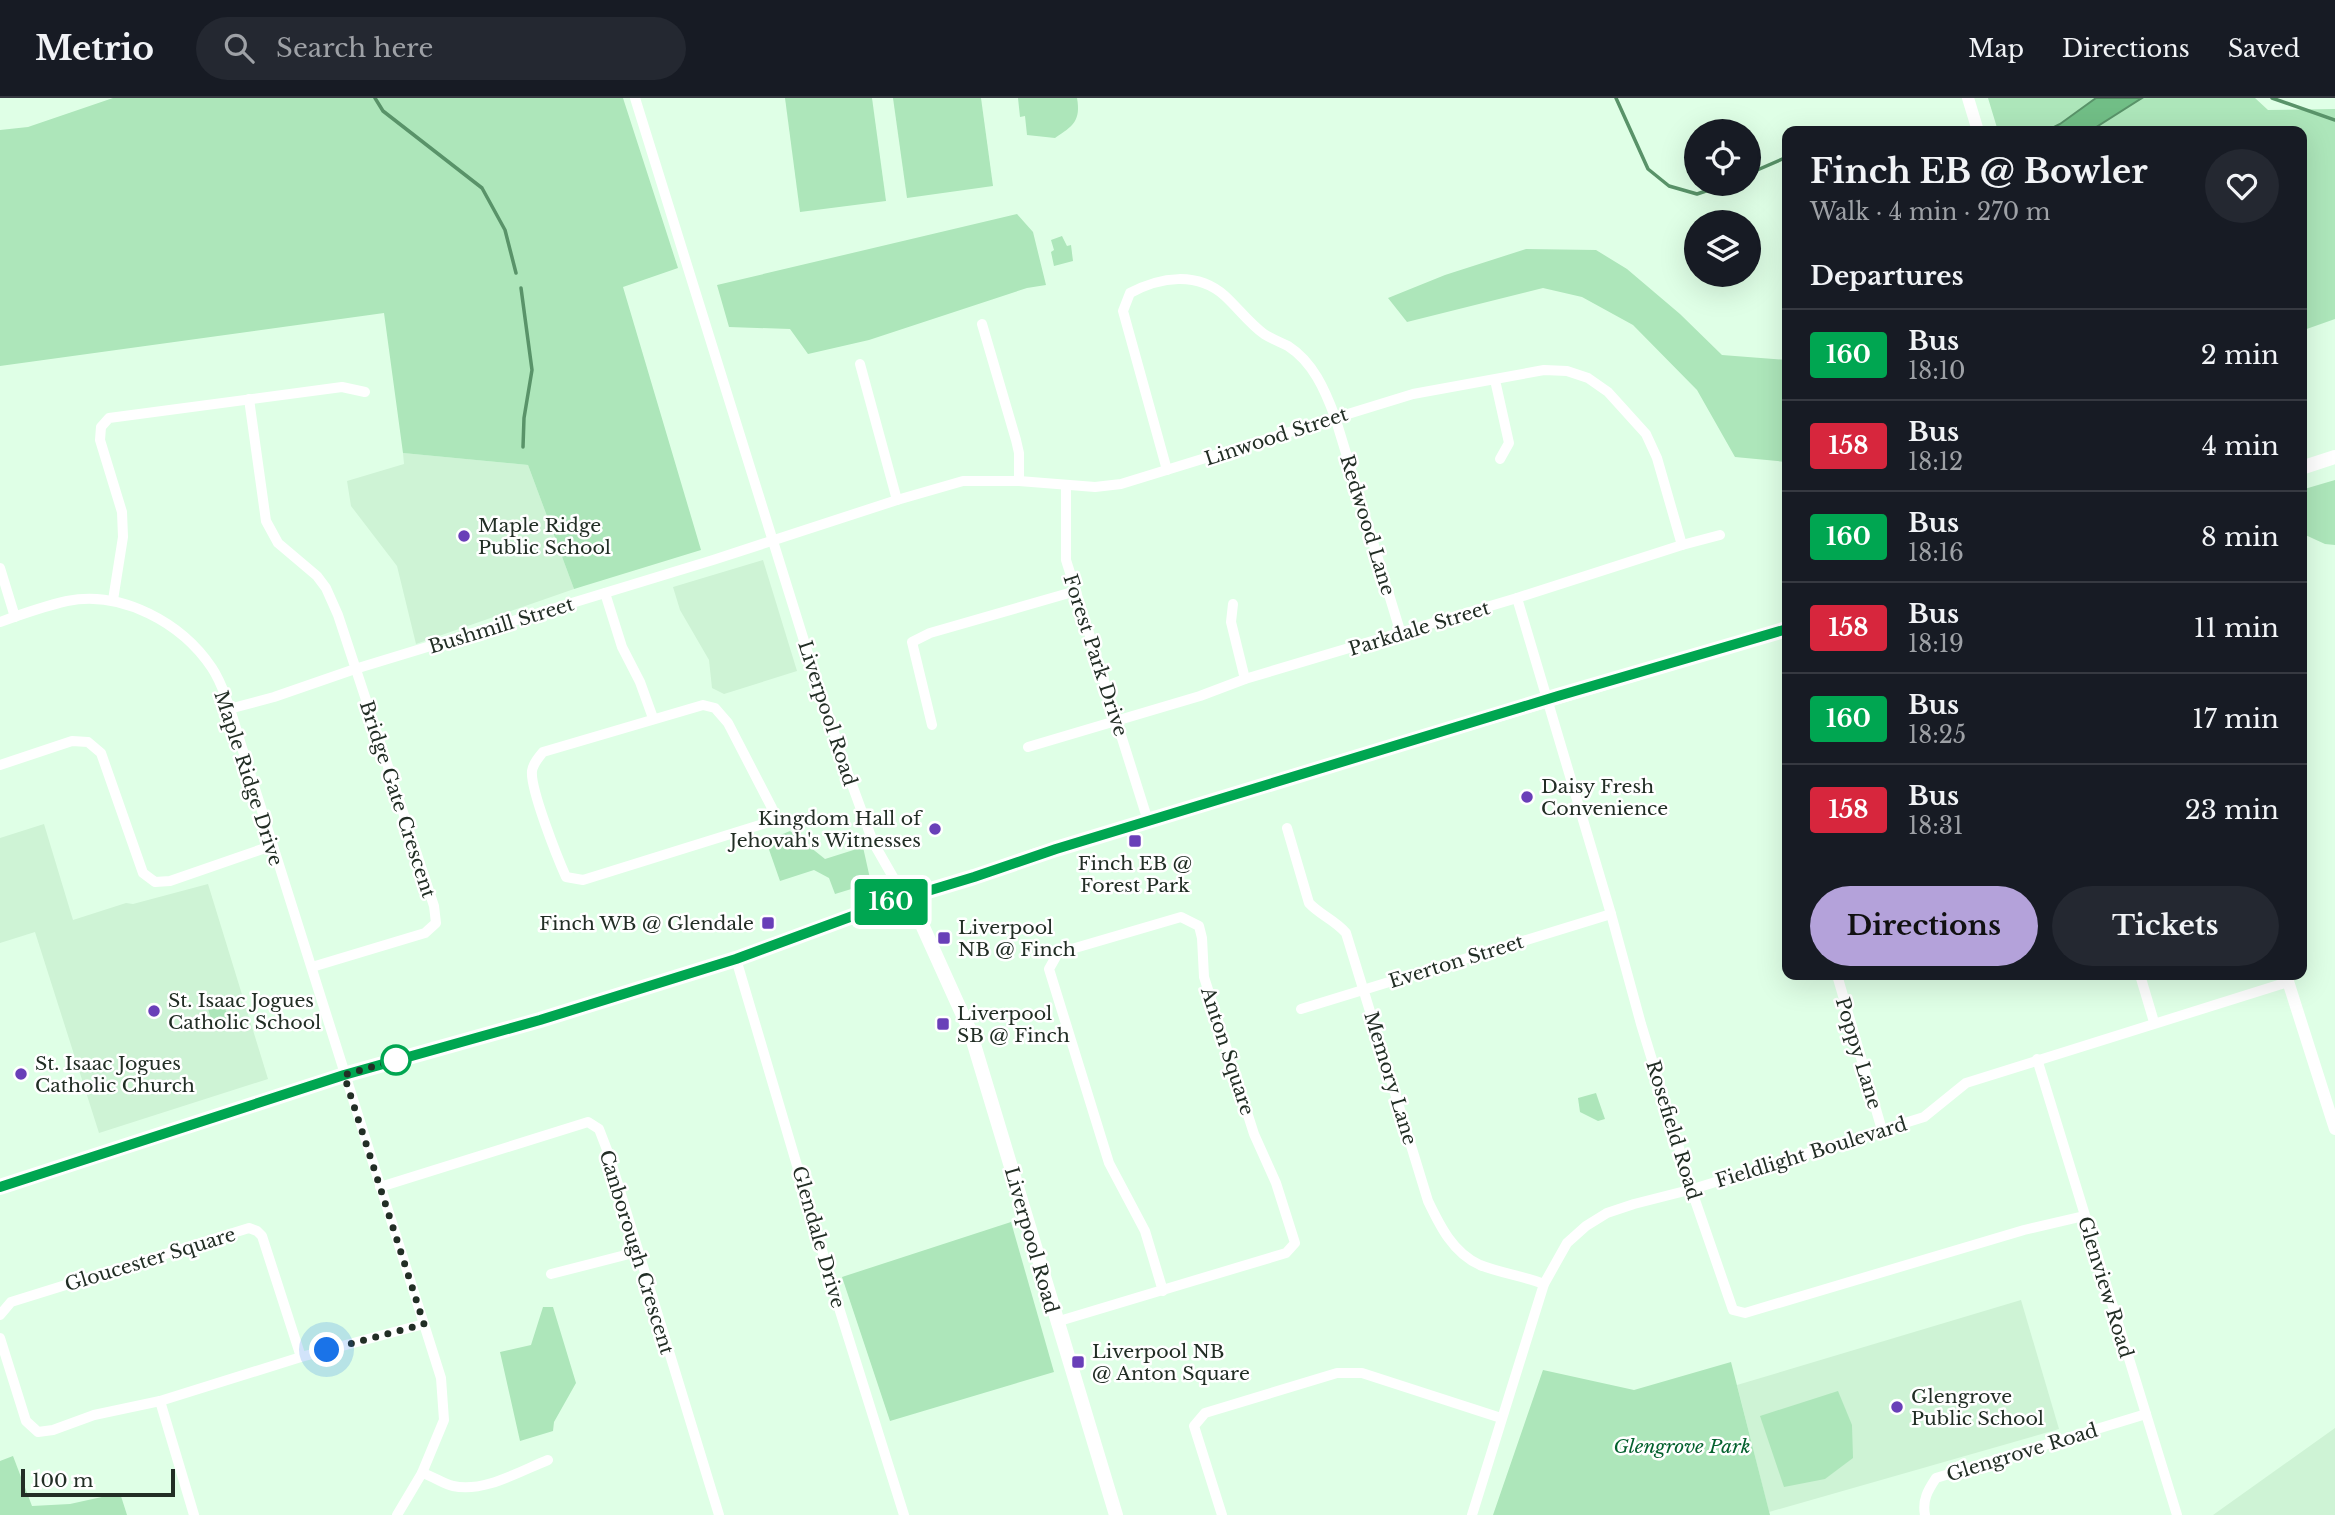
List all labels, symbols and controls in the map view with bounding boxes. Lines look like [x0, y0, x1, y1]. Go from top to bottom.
search box [196, 17, 686, 80]
text: Metrio [35, 28, 154, 69]
icon: search [220, 29, 258, 67]
text: Search here [276, 32, 433, 64]
text: Map [1968, 34, 2024, 63]
text: Directions [2062, 34, 2190, 63]
text: Saved [2228, 34, 2300, 63]
map controls [1684, 119, 1761, 287]
button: locate [1684, 119, 1761, 196]
button: heart [2205, 149, 2279, 223]
text: Finch EB @ Bowler [1810, 151, 2148, 192]
text: Walk · 4 min · 270 m [1810, 198, 2050, 226]
button: layers [1684, 210, 1761, 287]
text: Departures [1810, 260, 1964, 292]
text: Bus [1908, 325, 1959, 357]
text: 2 min [2201, 339, 2279, 371]
text: 160 [1826, 340, 1871, 369]
text: 18:10 [1908, 357, 1965, 385]
street label: Linwood Street [1202, 402, 1351, 470]
text: Bus [1908, 416, 1959, 448]
text: 4 min [2202, 430, 2279, 462]
text: 158 [1829, 431, 1868, 460]
text: 18:12 [1908, 448, 1963, 476]
street label: Redwood Lane [1335, 452, 1400, 598]
text: Bus [1908, 507, 1959, 539]
place label: Maple Ridge Public School [478, 514, 611, 559]
text: 8 min [2201, 521, 2279, 553]
text: 160 [1826, 522, 1871, 551]
marker: Maple Ridge Public School [456, 528, 472, 544]
text: 18:16 [1908, 539, 1964, 567]
street label: Forest Park Drive [1058, 571, 1133, 739]
street label: Bushmill Street [426, 592, 577, 659]
street label: Parkdale Street [1346, 596, 1493, 661]
text: Bus [1908, 598, 1959, 630]
text: 11 min [2194, 612, 2279, 644]
text: 158 [1829, 613, 1868, 642]
text: 18:19 [1908, 630, 1964, 658]
street label: Liverpool Road [793, 638, 862, 789]
street label: Maple Ridge Drive [209, 688, 288, 869]
text: Bus [1908, 689, 1959, 721]
street label: Bridge Gate Crescent [355, 698, 441, 901]
text: 17 min [2192, 703, 2279, 735]
text: 160 [1826, 704, 1871, 733]
text: 18:25 [1908, 721, 1966, 749]
place label: Daisy Fresh Convenience [1541, 775, 1668, 820]
text: Bus [1908, 780, 1959, 812]
marker: Daisy Fresh Convenience [1519, 789, 1535, 805]
text: 23 min [2185, 794, 2279, 826]
text: 158 [1829, 795, 1868, 824]
place label: Kingdom Hall of Jehovah's Witnesses [727, 807, 923, 852]
text: 18:31 [1908, 812, 1963, 840]
marker: Kingdom Hall of Jehovah's Witnesses [927, 821, 943, 837]
marker: Finch EB @ Forest Park [1127, 833, 1143, 849]
place label: Finch EB @ Forest Park [1078, 852, 1192, 897]
line badge: 160 [851, 879, 931, 925]
button: Directions [1810, 886, 2038, 966]
button: Tickets [2052, 886, 2279, 966]
text: 160 [869, 887, 913, 916]
place label: Finch WB @ Glendale [539, 912, 754, 935]
marker: Finch WB @ Glendale [760, 915, 776, 931]
place label: Liverpool NB @ Finch [958, 916, 1076, 961]
marker: Liverpool NB @ Finch [936, 930, 952, 946]
street label: Everton Street [1386, 930, 1527, 993]
street label: Anton Square [1196, 983, 1259, 1118]
place label: St. Isaac Jogues Catholic School [168, 989, 321, 1034]
street label: Poppy Lane [1831, 994, 1886, 1112]
place label: Liverpool SB @ Finch [957, 1002, 1070, 1047]
marker: St. Isaac Jogues Catholic School [146, 1003, 162, 1019]
street label: Memory Lane [1359, 1009, 1422, 1148]
marker: Liverpool SB @ Finch [935, 1016, 951, 1032]
unlabelled marker [381, 1045, 411, 1075]
place label: St. Isaac Jogues Catholic Church [35, 1052, 195, 1097]
street label: Rosefield Road [1641, 1057, 1706, 1203]
marker: St. Isaac Jogues Catholic Church [13, 1066, 29, 1082]
street label: Fieldlight Boulevard [1713, 1112, 1910, 1193]
street label: Canborough Crescent [594, 1147, 679, 1358]
street label: Glendale Drive [787, 1163, 850, 1311]
street label: Liverpool Road [1000, 1164, 1063, 1316]
street label: Glenview Road [2073, 1214, 2138, 1361]
street label: Gloucester Square [62, 1223, 238, 1296]
your location [309, 1332, 344, 1367]
place label: Liverpool NB @ Anton Square [1092, 1340, 1250, 1385]
marker: Liverpool NB @ Anton Square [1070, 1354, 1086, 1370]
place label: Glengrove Public School [1911, 1385, 2044, 1430]
marker: Glengrove Public School [1889, 1399, 1905, 1415]
street label: Glengrove Road [1944, 1418, 2101, 1486]
park label: Glengrove Park [1614, 1435, 1750, 1458]
scale bar [21, 1466, 175, 1498]
text: 100 m [32, 1469, 93, 1492]

